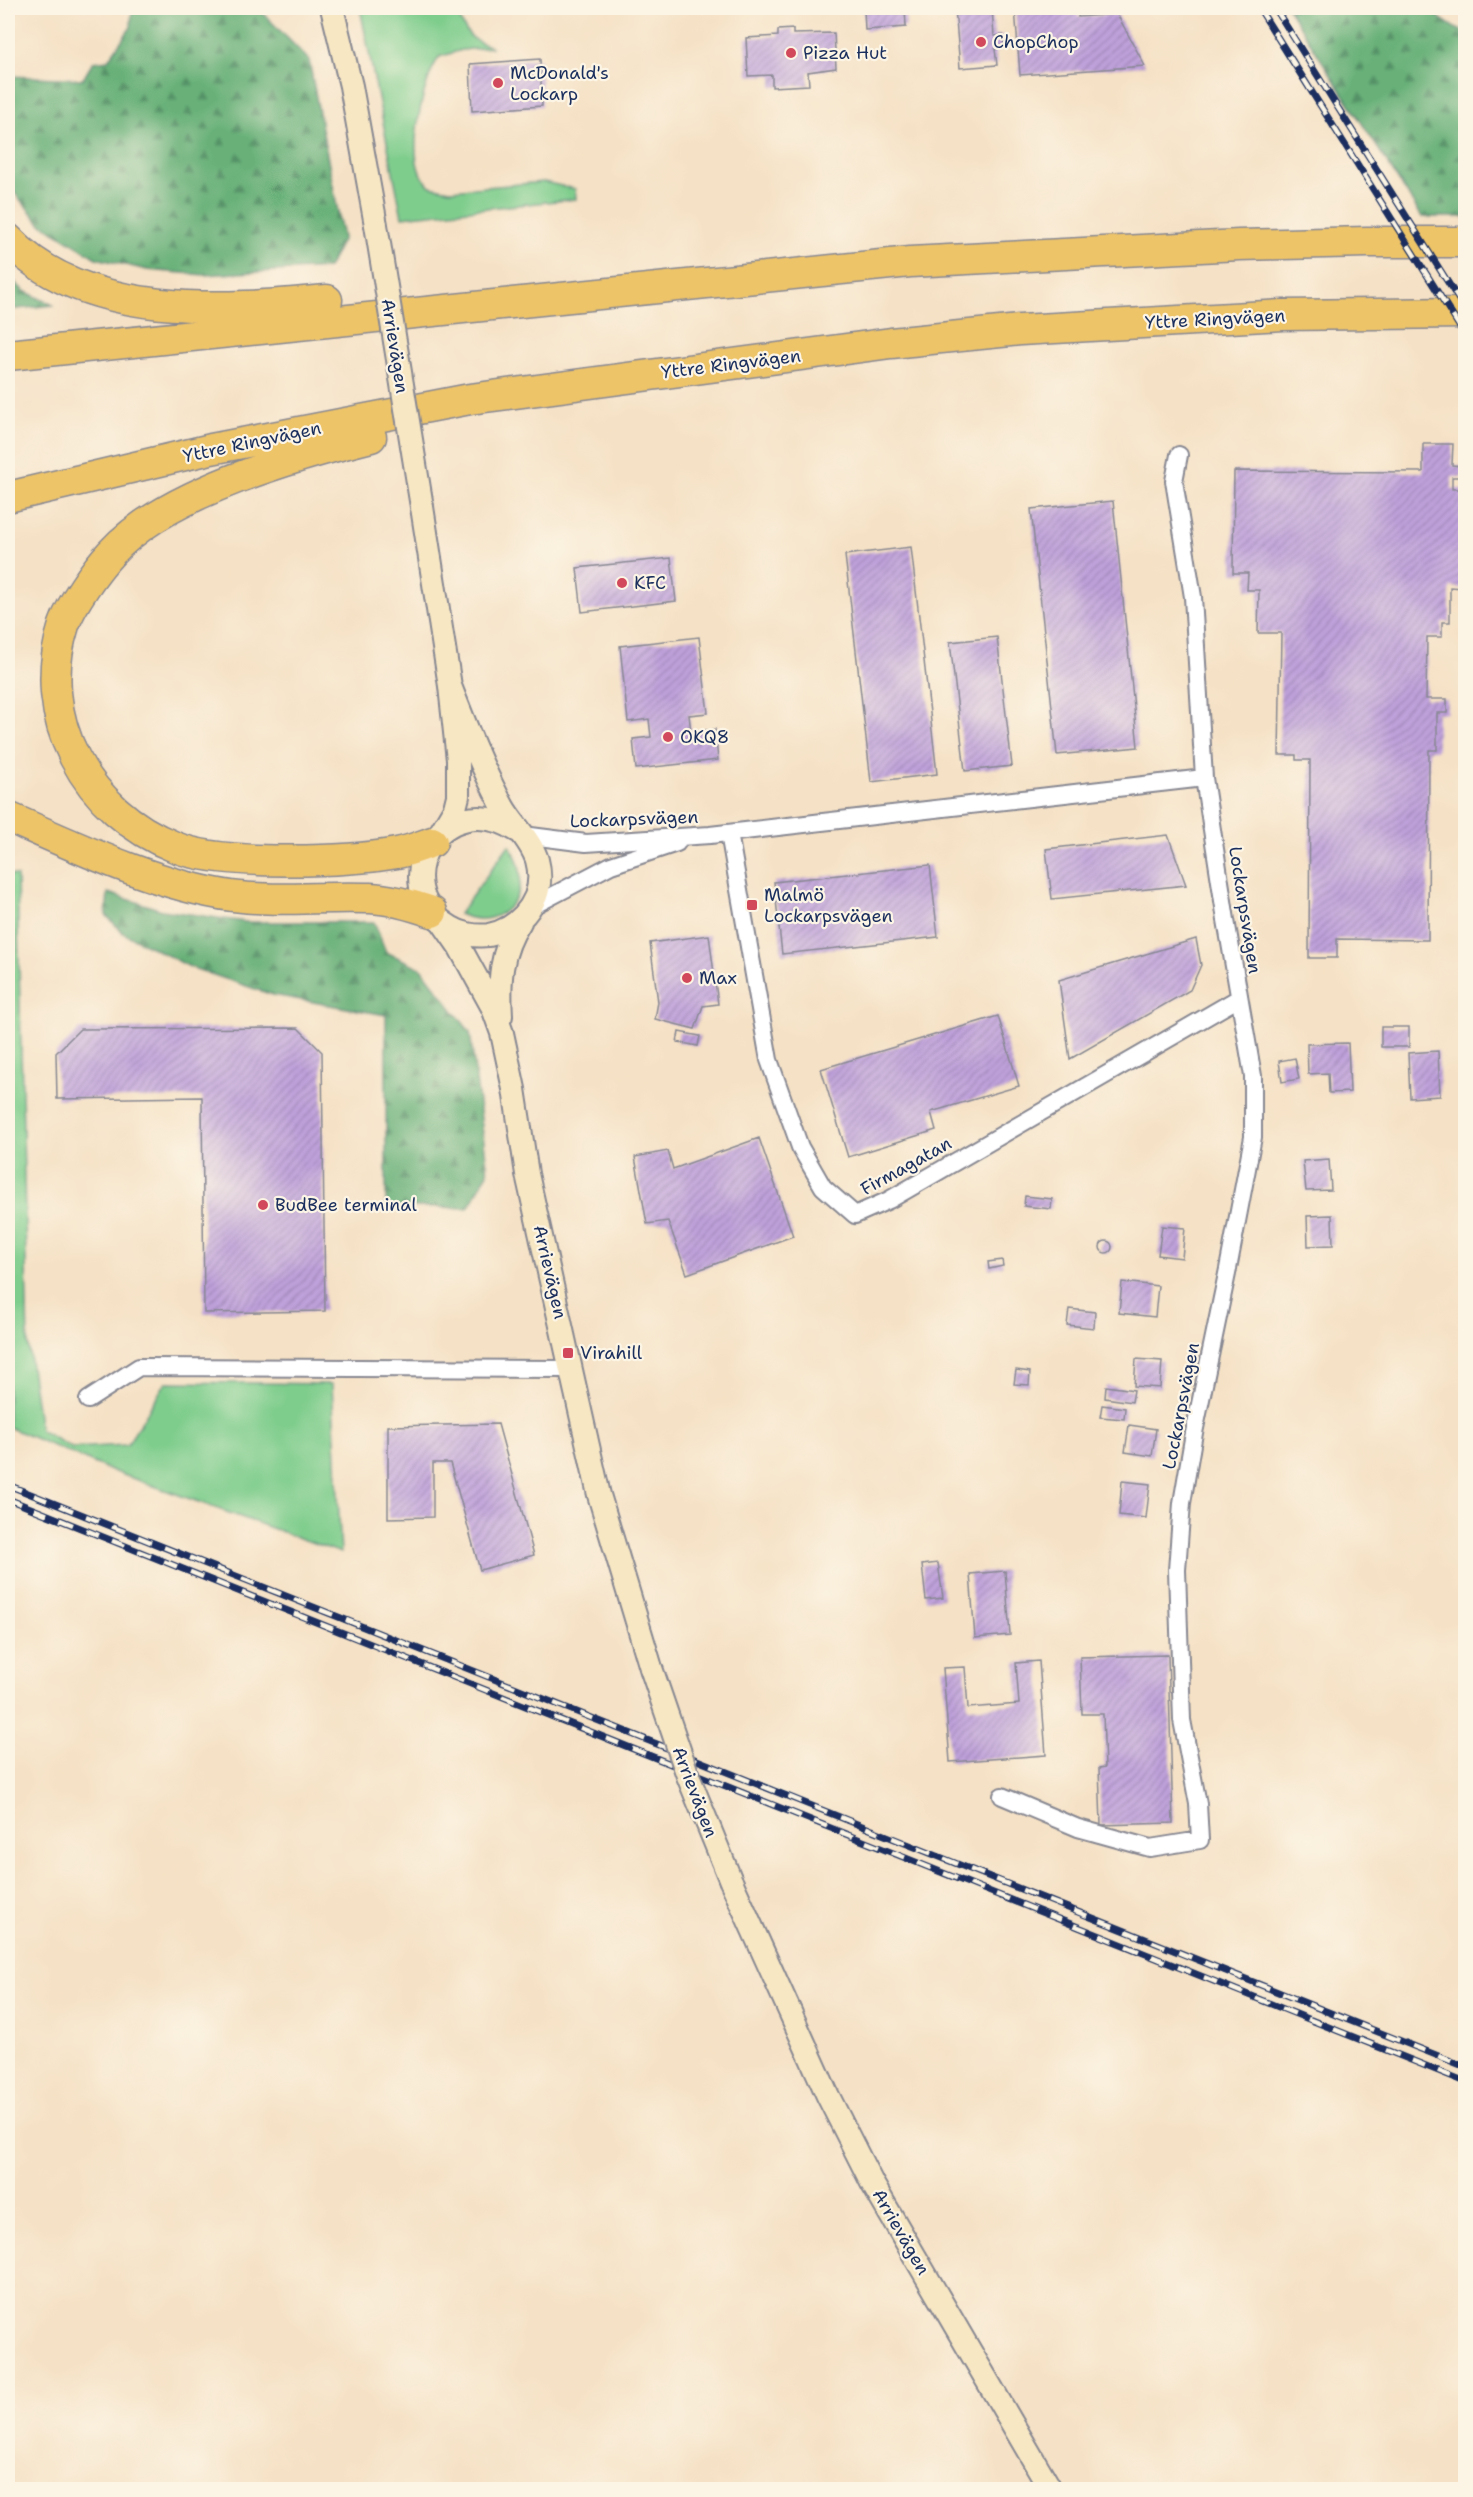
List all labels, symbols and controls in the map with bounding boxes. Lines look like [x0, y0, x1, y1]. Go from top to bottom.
place label: ChopChop [993, 30, 1079, 54]
marker: ChopChop [974, 35, 988, 49]
place label: Pizza Hut [803, 41, 887, 65]
marker: Pizza Hut [784, 46, 798, 60]
place label: McDonald's Lockarp [510, 61, 609, 106]
marker: McDonald's Lockarp [491, 76, 505, 90]
street label: Arrievägen [376, 297, 414, 395]
street label: Yttre Ringvägen [1144, 303, 1286, 335]
street label: Yttre Ringvägen [660, 344, 802, 384]
street label: Yttre Ringvägen [181, 416, 323, 468]
place label: KFC [634, 571, 666, 595]
marker: KFC [615, 576, 629, 590]
place label: OKQ8 [680, 725, 729, 749]
marker: OKQ8 [661, 730, 675, 744]
street label: Lockarpsvägen [569, 805, 699, 833]
street label: Lockarpsvägen [1223, 845, 1267, 975]
place label: Malmö Lockarpsvägen [764, 883, 893, 928]
marker: Malmö Lockarpsvägen [745, 898, 759, 912]
place label: Max [699, 966, 737, 990]
marker: Max [680, 971, 694, 985]
street label: Firmagatan [856, 1131, 956, 1201]
place label: BudBee terminal [275, 1193, 417, 1217]
marker: BudBee terminal [256, 1198, 270, 1212]
street label: Arrievägen [528, 1223, 572, 1321]
place label: Virahill [580, 1341, 643, 1365]
street label: Lockarpsvägen [1157, 1341, 1205, 1471]
marker: Virahill [561, 1346, 575, 1360]
street label: Arrievägen [667, 1743, 723, 1841]
street label: Arrievägen [867, 2185, 935, 2279]

